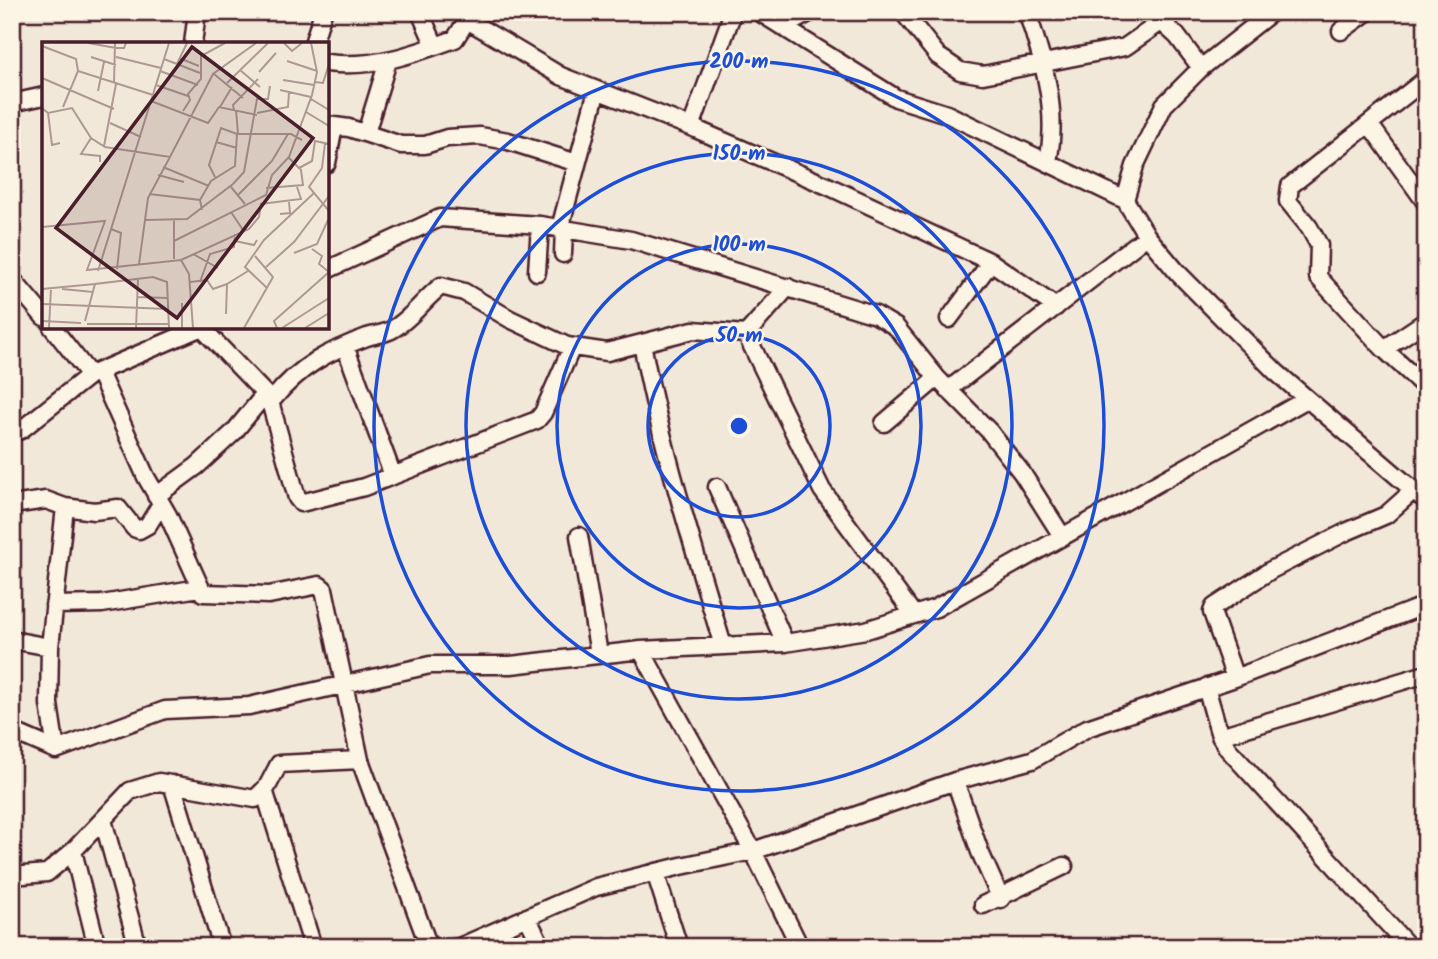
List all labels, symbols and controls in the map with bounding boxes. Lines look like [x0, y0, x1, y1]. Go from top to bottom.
inset map [42, 42, 329, 329]
text: 200 m [709, 46, 769, 79]
text: 150 m [712, 138, 766, 171]
text: 100 m [712, 229, 766, 262]
text: 50 m [715, 320, 762, 353]
centre of rings [727, 414, 751, 438]

